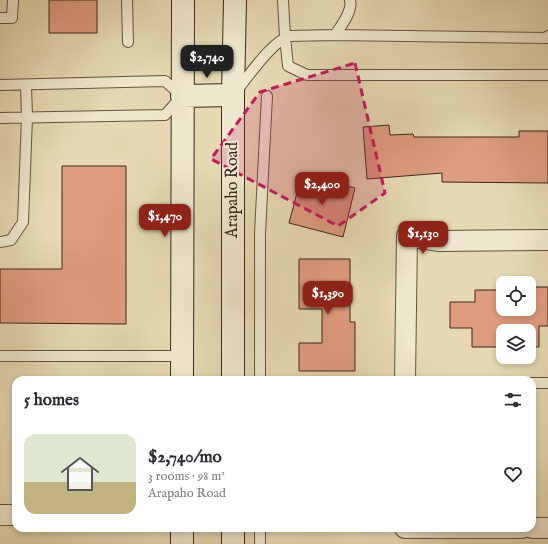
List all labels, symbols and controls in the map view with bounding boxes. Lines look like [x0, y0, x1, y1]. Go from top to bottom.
pin: $2,740 [174, 45, 240, 79]
text: $2,740 [190, 49, 224, 66]
street label: Arapaho Road [223, 142, 243, 239]
pin: $2,400 [289, 172, 355, 206]
text: $2,400 [304, 176, 340, 193]
pin: $1,470 [132, 204, 198, 238]
text: $1,470 [148, 208, 182, 225]
pin: $1,130 [390, 221, 456, 255]
text: $1,130 [407, 225, 439, 242]
map controls [496, 276, 536, 364]
button: locate [496, 276, 536, 316]
pin: $1,390 [295, 281, 361, 315]
text: $1,390 [312, 285, 344, 302]
button: layers [496, 324, 536, 364]
icon: filters [502, 389, 524, 411]
text: 5 homes [24, 390, 79, 411]
text: $2,740/mo [148, 447, 222, 468]
icon: home [56, 450, 104, 498]
icon: heart [502, 463, 524, 485]
text: 3 rooms · 98 m² [148, 468, 225, 485]
text: Arapaho Road [148, 485, 226, 502]

